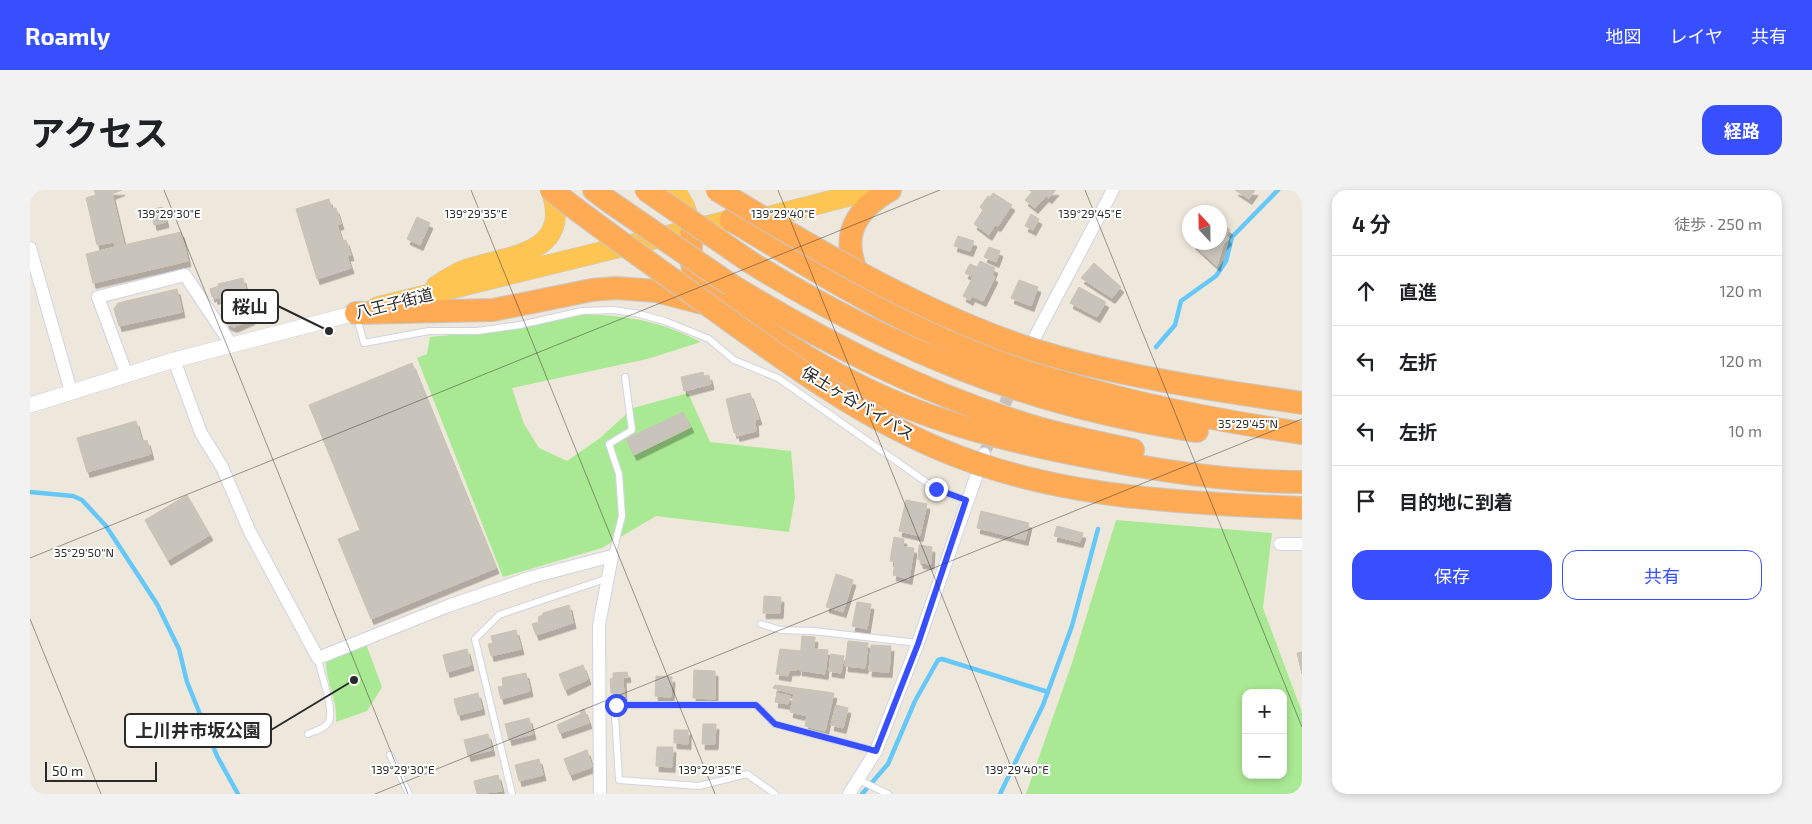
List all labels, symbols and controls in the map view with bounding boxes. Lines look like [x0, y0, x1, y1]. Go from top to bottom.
text: Roamly [25, 21, 110, 50]
text: 地図 [1606, 25, 1642, 47]
text: レイヤ [1670, 25, 1723, 47]
text: 共有 [1751, 25, 1787, 47]
button: 経路 [1702, 105, 1782, 155]
text: アクセス [30, 111, 168, 153]
north arrow [1182, 205, 1227, 250]
text: 139°29'30"E [137, 206, 201, 220]
text: 139°29'35"E [445, 206, 508, 220]
text: 139°29'40"E [751, 206, 815, 220]
text: 139°29'45"E [1058, 206, 1122, 220]
text: 4 分 [1352, 211, 1391, 236]
text: 徒歩 · 250 m [1674, 214, 1762, 233]
icon: ahead [1352, 277, 1380, 305]
text: 直進 [1399, 280, 1437, 303]
text: 120 m [1719, 281, 1762, 300]
street label: 八王子街道 [353, 284, 435, 321]
callout: 桜山 [222, 290, 278, 323]
text: 桜山 [232, 295, 268, 317]
icon: left [1352, 347, 1380, 375]
text: 左折 [1399, 350, 1437, 373]
text: 120 m [1719, 351, 1762, 370]
street label: 保土ヶ谷バイパス [799, 362, 918, 444]
text: 35°29'45"N [1218, 416, 1278, 430]
icon: left [1352, 417, 1380, 445]
text: 左折 [1399, 420, 1437, 443]
text: 10 m [1728, 421, 1762, 440]
route end [925, 478, 948, 501]
icon: arrive [1352, 487, 1380, 515]
text: 目的地に到着 [1399, 490, 1513, 513]
text: 35°29'50"N [54, 545, 114, 559]
button: 保存 [1352, 550, 1552, 600]
button: 共有 [1562, 550, 1762, 600]
map controls [1242, 689, 1287, 779]
button: + [1242, 689, 1287, 734]
route start [605, 694, 628, 717]
callout: 上川井市坂公園 [125, 714, 271, 747]
text: 上川井市坂公園 [135, 719, 261, 741]
button: − [1242, 734, 1287, 779]
scale bar [45, 759, 158, 782]
text: 50 m [52, 762, 83, 779]
text: 139°29'30"E [371, 762, 435, 776]
text: 139°29'35"E [679, 762, 742, 776]
text: 139°29'40"E [985, 762, 1049, 776]

